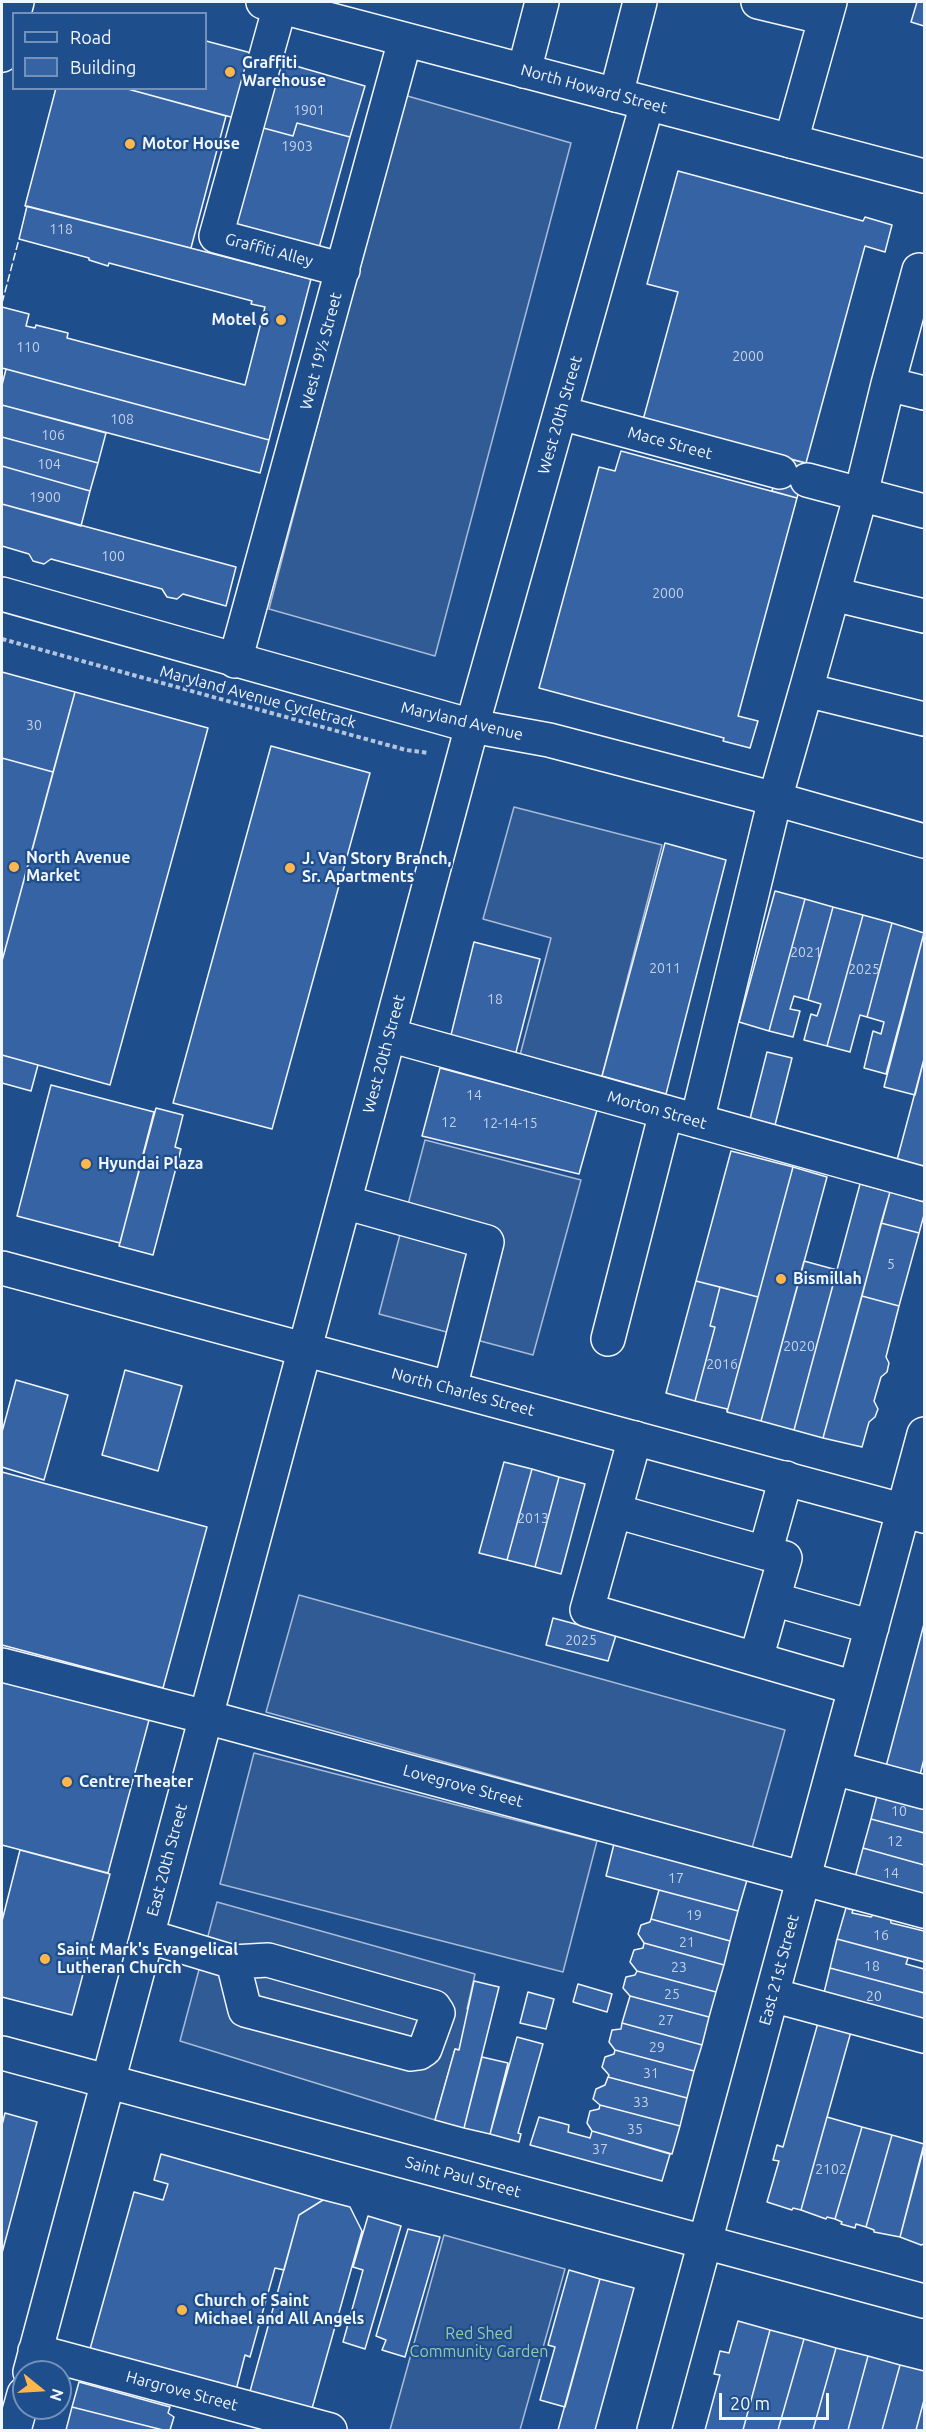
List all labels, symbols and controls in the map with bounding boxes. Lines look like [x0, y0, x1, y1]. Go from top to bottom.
legend [12, 12, 207, 90]
text: Road [70, 27, 112, 47]
place label: Graffiti Warehouse [242, 53, 326, 91]
text: Building [70, 57, 136, 77]
street label: North Howard Street [519, 60, 669, 118]
marker: Graffiti Warehouse [223, 65, 237, 79]
house number: 1901 [293, 102, 325, 118]
place label: Motor House [142, 134, 240, 154]
marker: Motor House [123, 137, 137, 151]
house number: 1903 [281, 138, 313, 154]
house number: 118 [49, 221, 73, 237]
street label: Graffiti Alley [223, 229, 315, 271]
street label: West 19½ Street [296, 290, 346, 412]
place label: Motel 6 [212, 310, 269, 330]
marker: Motel 6 [274, 313, 288, 327]
house number: 110 [16, 339, 40, 355]
house number: 2000 [732, 348, 764, 364]
street label: West 20th Street [534, 354, 586, 476]
house number: 108 [110, 411, 134, 427]
street label: Mace Street [626, 423, 714, 463]
house number: 106 [41, 427, 65, 443]
house number: 104 [37, 456, 61, 472]
house number: 1900 [29, 489, 61, 505]
house number: 100 [101, 548, 125, 564]
house number: 2000 [652, 585, 684, 601]
street label: Maryland Avenue Cycletrack [158, 662, 358, 732]
street label: Maryland Avenue [399, 698, 525, 744]
house number: 30 [26, 717, 42, 733]
place label: North Avenue Market [26, 848, 131, 886]
place label: J. Van Story Branch, Sr. Apartments [302, 849, 451, 887]
marker: North Avenue Market [7, 860, 21, 874]
marker: J. Van Story Branch, Sr. Apartments [283, 861, 297, 875]
house number: 2021 [790, 944, 822, 960]
house number: 2011 [649, 960, 681, 976]
house number: 2025 [848, 961, 880, 977]
house number: 18 [487, 991, 503, 1007]
street label: West 20th Street [359, 993, 409, 1115]
house number: 14 [466, 1087, 482, 1103]
street label: Morton Street [605, 1087, 709, 1133]
house number: 12 [441, 1114, 457, 1130]
house number: 12-14-15 [482, 1115, 538, 1131]
place label: Hyundai Plaza [98, 1154, 204, 1174]
marker: Hyundai Plaza [79, 1157, 93, 1171]
house number: 5 [887, 1256, 895, 1272]
place label: Bismillah [793, 1269, 862, 1289]
marker: Bismillah [774, 1272, 788, 1286]
house number: 2020 [783, 1338, 815, 1354]
house number: 2016 [706, 1356, 738, 1372]
street label: North Charles Street [389, 1364, 537, 1420]
house number: 2013 [517, 1510, 549, 1526]
house number: 2025 [565, 1632, 597, 1648]
street label: Lovegrove Street [401, 1761, 525, 1811]
place label: Centre Theater [79, 1772, 193, 1792]
marker: Centre Theater [60, 1775, 74, 1789]
street label: East 20th Street [143, 1802, 191, 1918]
house number: 10 [891, 1803, 907, 1819]
house number: 12 [887, 1833, 903, 1849]
house number: 14 [883, 1865, 899, 1881]
house number: 17 [668, 1870, 684, 1886]
house number: 19 [686, 1907, 702, 1923]
street label: East 21st Street [755, 1913, 803, 2027]
house number: 16 [873, 1927, 889, 1943]
house number: 21 [679, 1934, 695, 1950]
place label: Saint Mark's Evangelical Lutheran Church [57, 1940, 238, 1978]
marker: Saint Mark's Evangelical Lutheran Church [38, 1952, 52, 1966]
house number: 18 [864, 1958, 880, 1974]
house number: 23 [671, 1959, 687, 1975]
house number: 25 [664, 1986, 680, 2002]
house number: 20 [866, 1988, 882, 2004]
house number: 27 [658, 2012, 674, 2028]
house number: 29 [649, 2039, 665, 2055]
house number: 31 [643, 2065, 659, 2081]
house number: 33 [633, 2094, 649, 2110]
house number: 35 [627, 2121, 643, 2137]
house number: 37 [592, 2141, 608, 2157]
street label: Saint Paul Street [403, 2152, 523, 2202]
house number: 2102 [815, 2161, 847, 2177]
place label: Church of Saint Michael and All Angels [194, 2291, 364, 2329]
marker: Church of Saint Michael and All Angels [175, 2303, 189, 2317]
park label: Red Shed Community Garden [410, 2324, 548, 2362]
north arrow [12, 2360, 72, 2420]
street label: Hargrove Street [124, 2367, 240, 2415]
scale bar [722, 2381, 832, 2419]
text: N [47, 2386, 68, 2403]
text: 20 m [730, 2393, 770, 2413]

